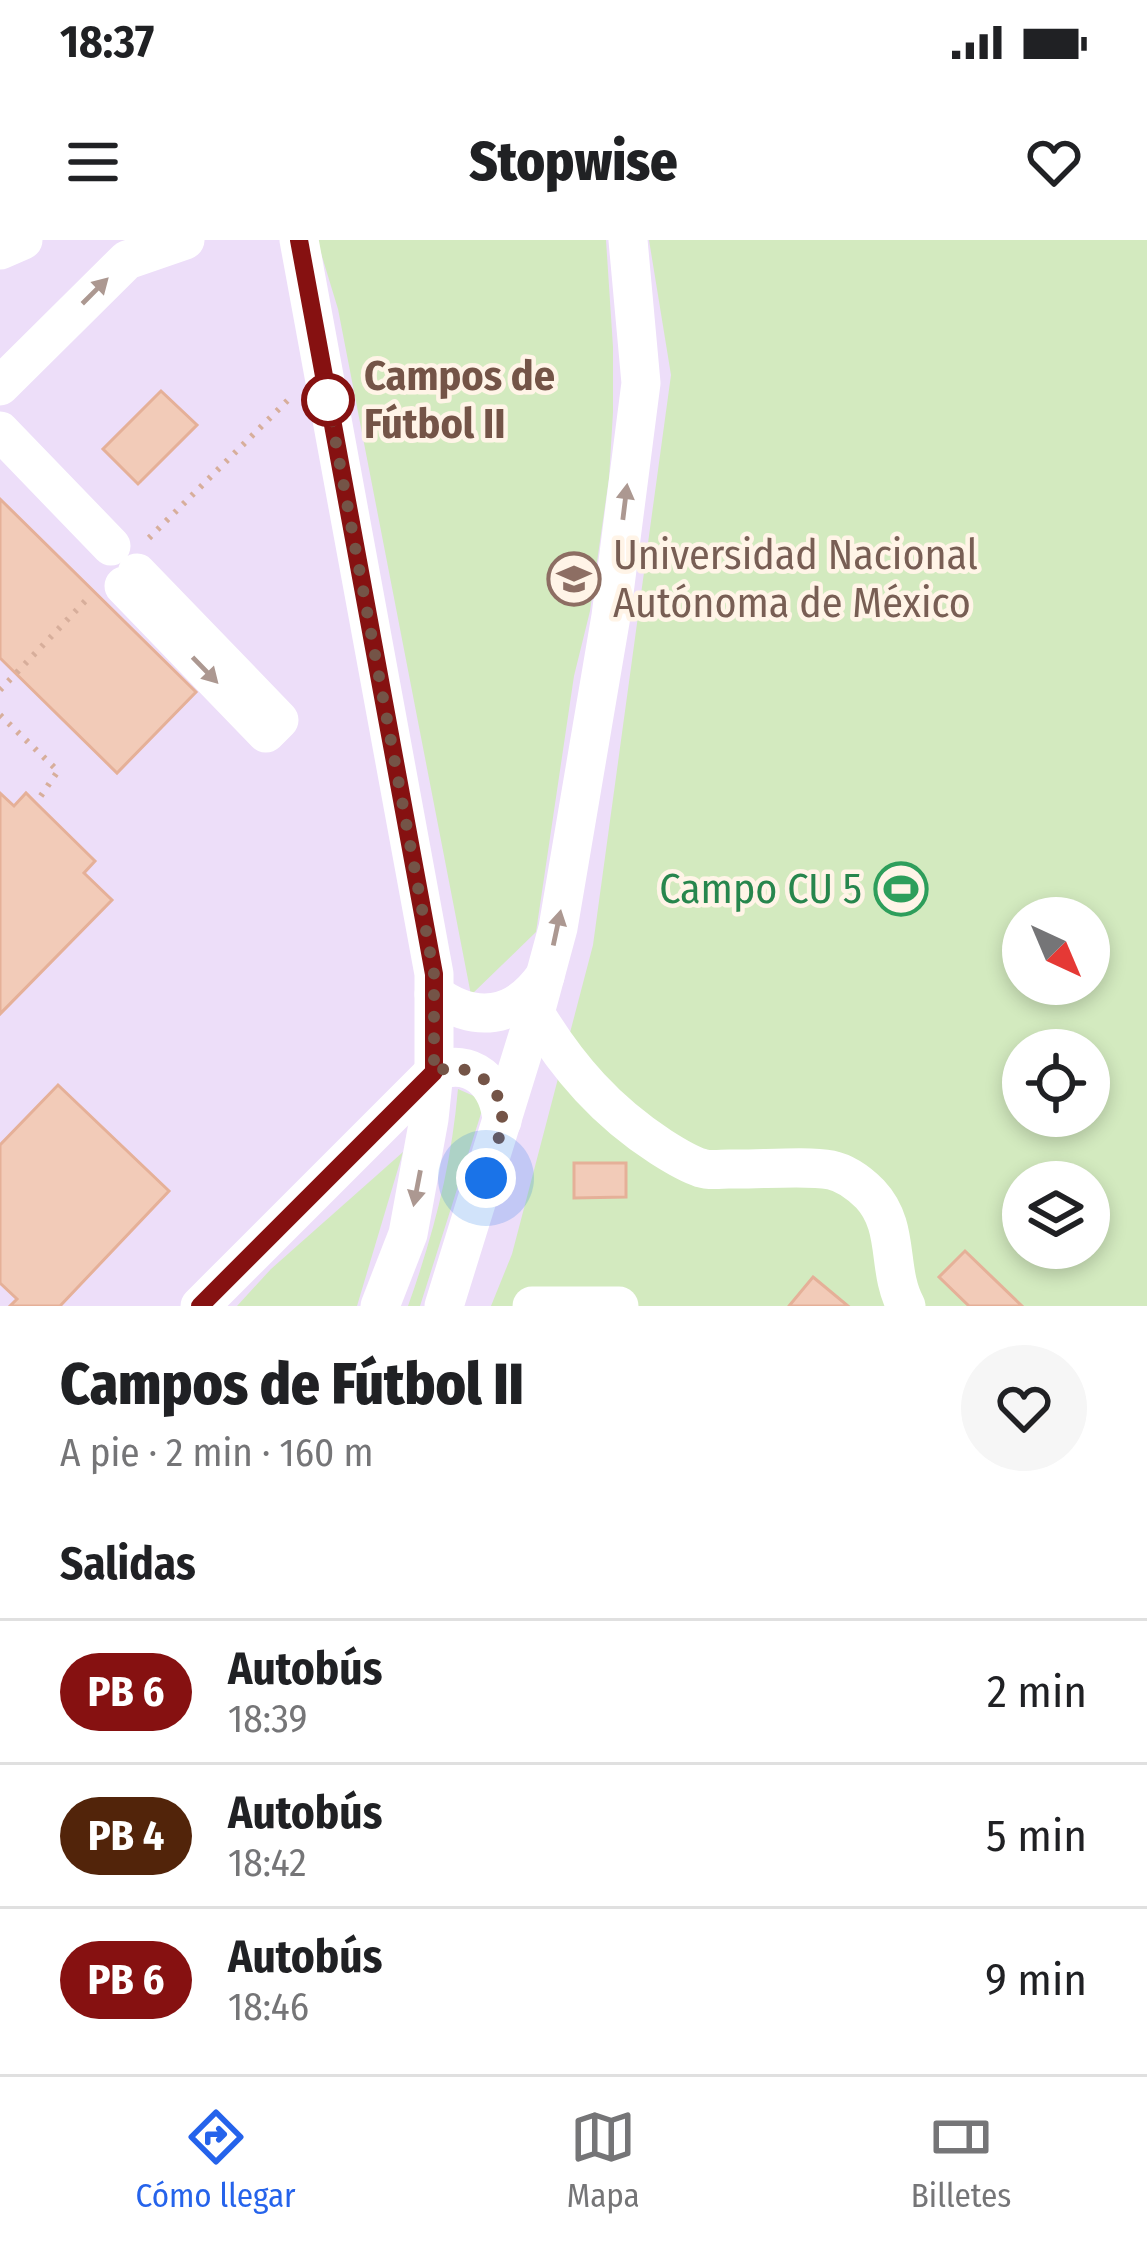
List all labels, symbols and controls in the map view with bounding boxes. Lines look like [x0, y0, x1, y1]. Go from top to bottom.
text: 18:37 [60, 15, 154, 69]
icon: menu [60, 129, 126, 195]
icon: heart [1021, 129, 1087, 195]
text: Stopwise [469, 130, 678, 194]
one-way arrow [80, 278, 109, 306]
place label: Campos de Fútbol II [364, 351, 555, 449]
marker: Campos de Fútbol II [303, 375, 353, 425]
one-way arrow [616, 482, 635, 520]
place label: Universidad Nacional Autónoma de México [613, 530, 978, 628]
school or university icon: Universidad Nacional Autónoma de México [546, 551, 602, 607]
one-way arrow [191, 656, 219, 684]
sports icon: Campo CU 5 [873, 861, 929, 917]
place label: Campo CU 5 [659, 864, 862, 914]
north arrow [1002, 897, 1110, 1005]
map controls [1002, 897, 1110, 1269]
one-way arrow [548, 908, 567, 946]
button: locate [1002, 1029, 1110, 1137]
your location [456, 1148, 516, 1208]
button: layers [1002, 1161, 1110, 1269]
one-way arrow [407, 1169, 425, 1207]
button: heart [961, 1345, 1087, 1471]
text: Campos de Fútbol II [60, 1351, 524, 1419]
text: A pie · 2 min · 160 m [60, 1430, 373, 1476]
text: Salidas [60, 1537, 196, 1591]
text: Autobús [228, 1642, 382, 1696]
text: 2 min [987, 1665, 1087, 1719]
text: PB 6 [87, 1667, 165, 1717]
text: 18:39 [228, 1696, 307, 1742]
text: Autobús [228, 1786, 382, 1840]
text: 5 min [986, 1809, 1087, 1863]
text: PB 4 [88, 1811, 164, 1861]
text: 18:42 [228, 1840, 306, 1886]
text: Autobús [228, 1930, 382, 1984]
text: 9 min [985, 1953, 1087, 2007]
text: PB 6 [87, 1955, 165, 2005]
text: 18:46 [228, 1984, 309, 2030]
tab: Cómo llegar [136, 2104, 296, 2216]
tab: Mapa [567, 2104, 640, 2216]
tab: Billetes [911, 2104, 1011, 2216]

